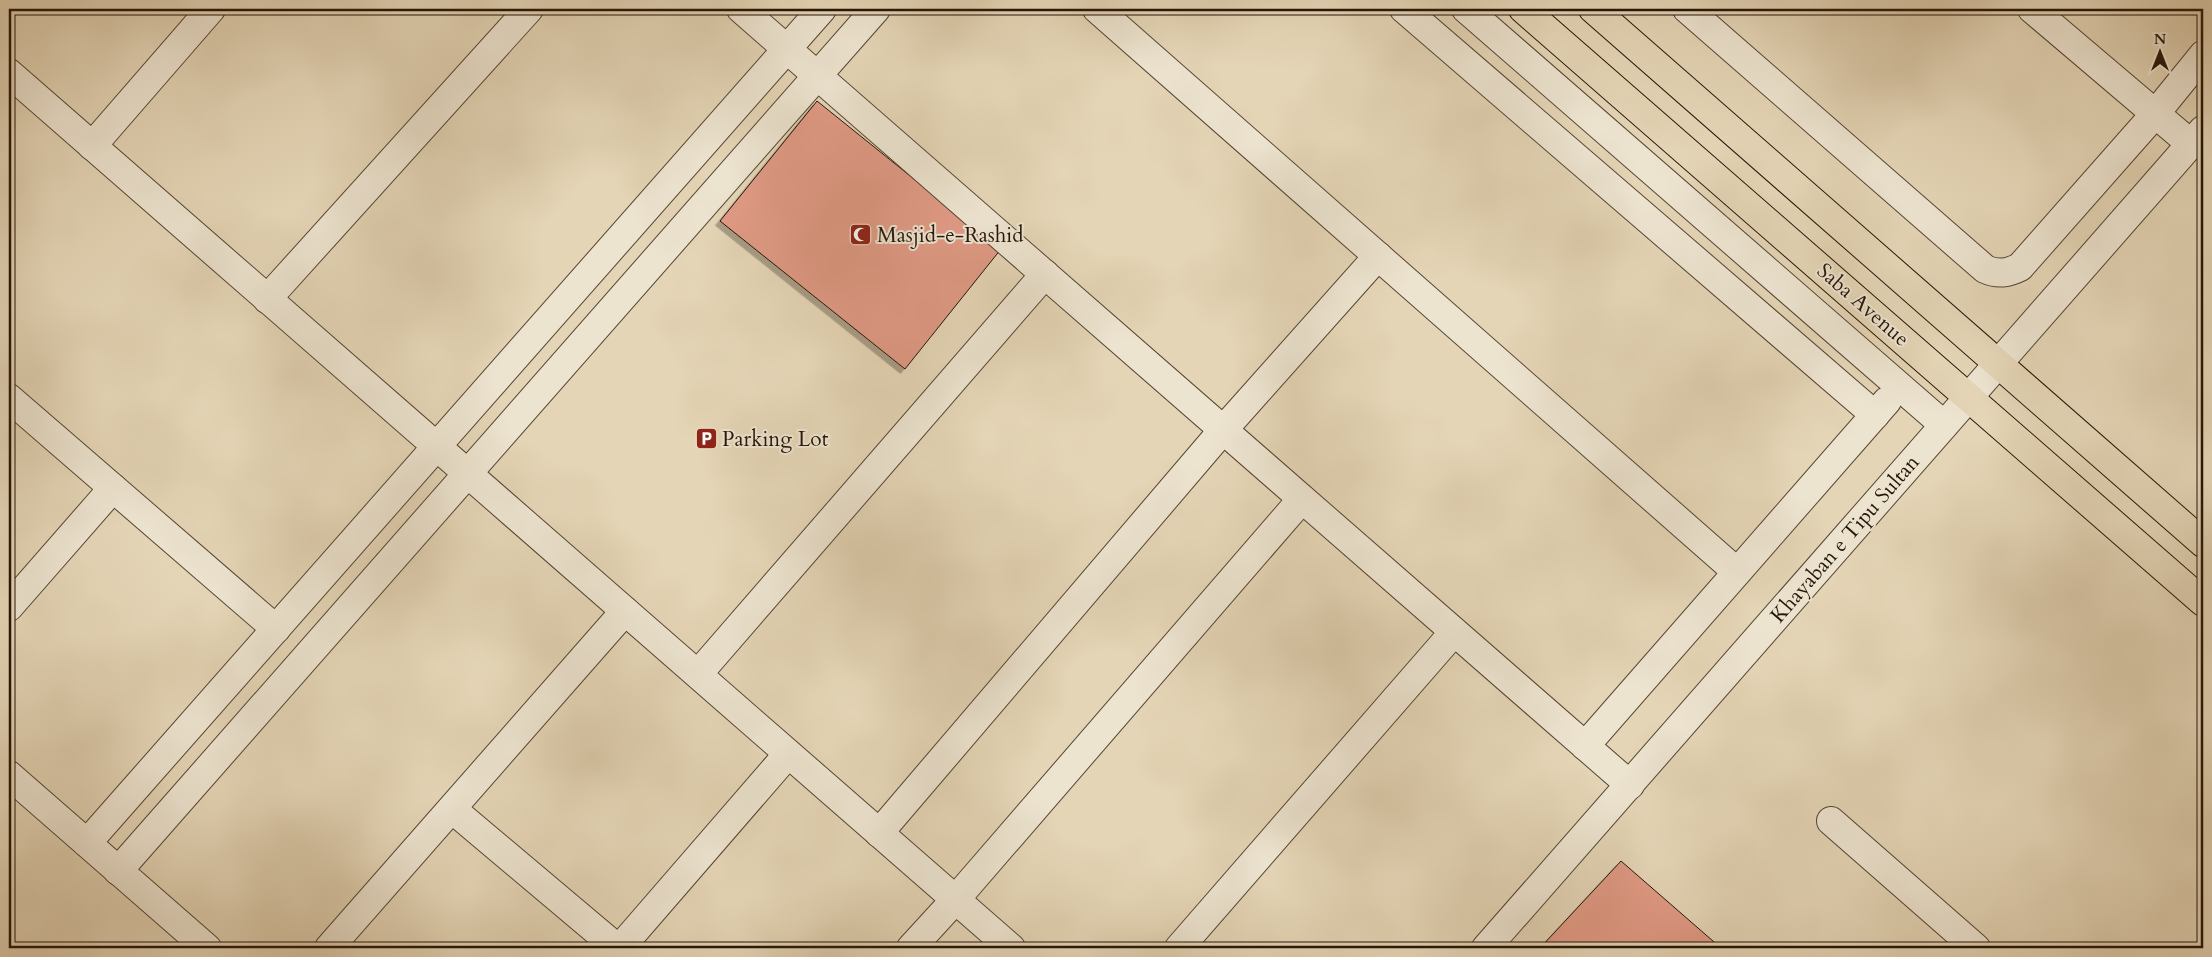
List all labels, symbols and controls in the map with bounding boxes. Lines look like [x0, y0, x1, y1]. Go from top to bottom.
north arrow [2134, 28, 2184, 78]
text: N [2154, 30, 2166, 49]
place label: Masjid-e-Rashid [877, 221, 1023, 250]
mosque icon: Masjid-e-Rashid [849, 223, 873, 247]
street label: Saba Avenue [1811, 257, 1915, 353]
place label: Parking Lot [722, 425, 829, 454]
parking icon: Parking Lot [694, 427, 718, 451]
street label: Khayaban e Tipu Sultan [1764, 449, 1926, 629]

